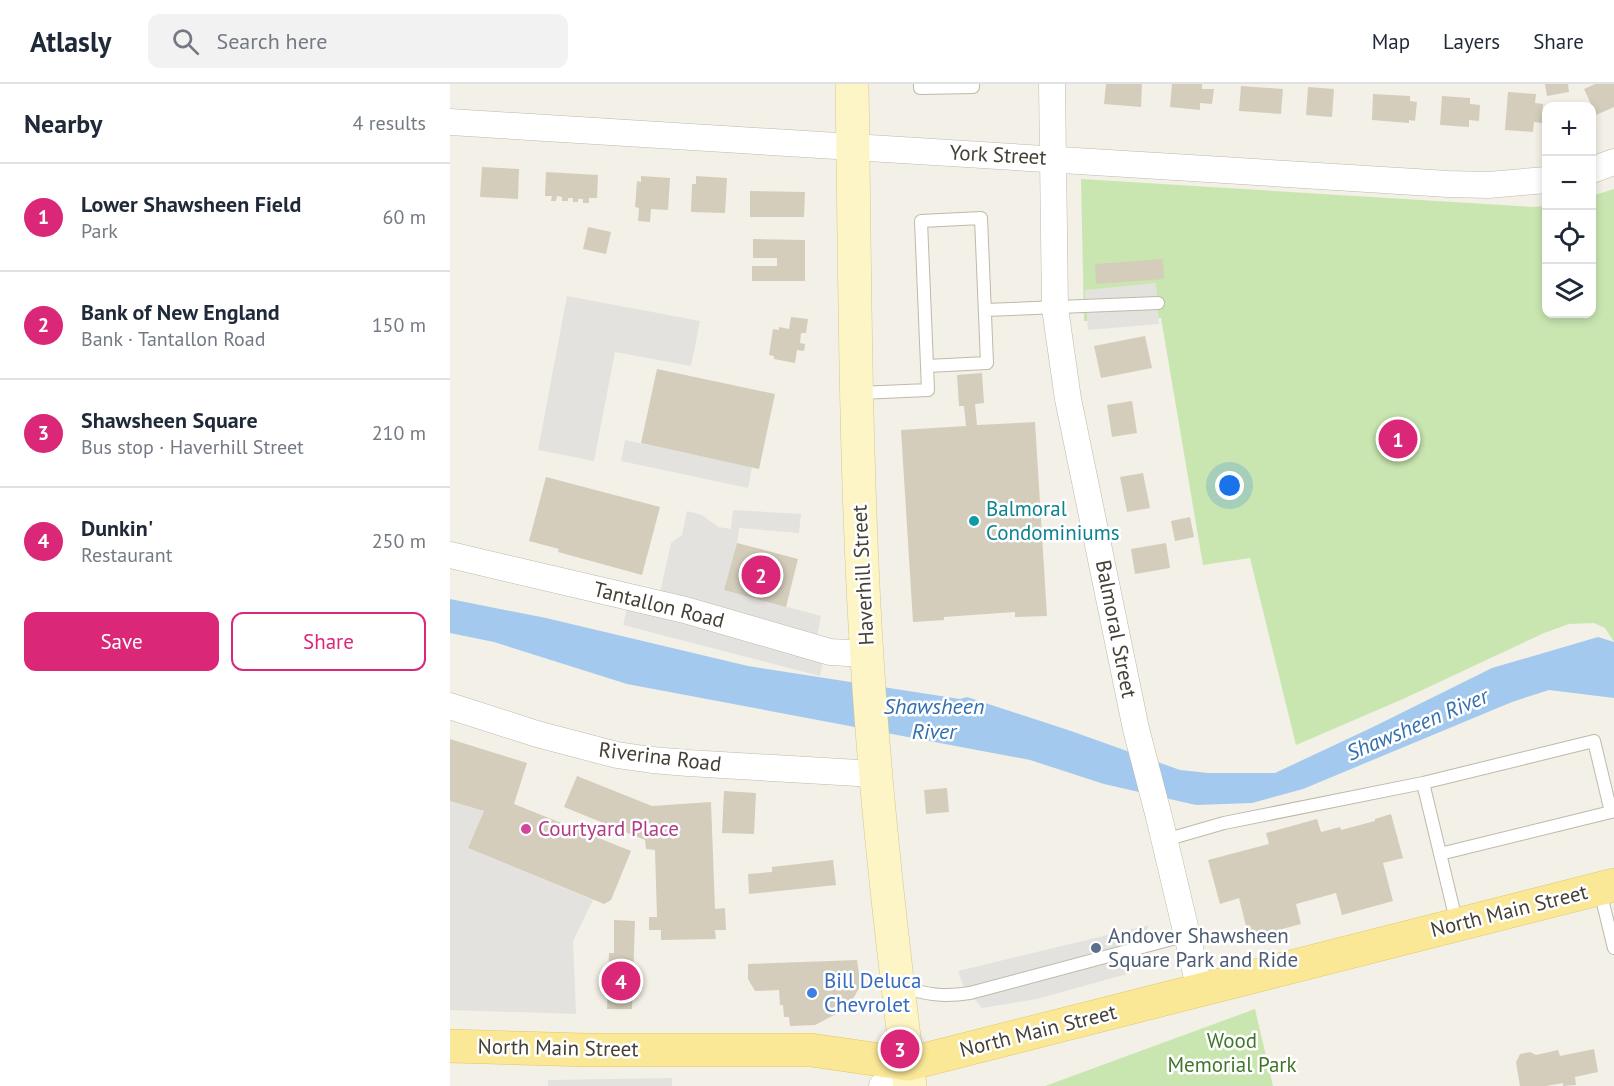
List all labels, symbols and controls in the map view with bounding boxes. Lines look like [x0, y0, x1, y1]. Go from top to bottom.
search box [148, 14, 568, 68]
text: Atlasly [30, 23, 112, 60]
icon: search [169, 25, 202, 58]
text: Search here [217, 27, 327, 55]
text: Map [1372, 28, 1410, 55]
text: Layers [1443, 28, 1500, 55]
text: Share [1533, 28, 1584, 55]
map controls [1542, 102, 1596, 318]
button: + [1542, 102, 1596, 156]
text: Nearby [24, 107, 102, 140]
text: 4 results [353, 110, 426, 136]
street label: York Street [949, 138, 1047, 171]
button: − [1542, 156, 1596, 210]
text: Lower Shawsheen Field [81, 190, 301, 218]
text: 1 [38, 204, 49, 230]
text: 60 m [383, 204, 426, 230]
button: locate [1542, 210, 1596, 264]
text: Park [81, 218, 118, 244]
button: layers [1542, 264, 1596, 318]
text: Bank of New England [81, 298, 280, 326]
text: 2 [38, 312, 49, 338]
text: 150 m [372, 312, 426, 338]
text: Bank · Tantallon Road [81, 326, 266, 352]
text: Shawsheen Square [81, 406, 258, 434]
pin: 1 [1378, 416, 1418, 462]
text: 3 [38, 420, 49, 446]
text: 210 m [372, 420, 426, 446]
text: Bus stop · Haverhill Street [81, 434, 304, 460]
your location [1215, 471, 1244, 500]
place label: Balmoral Condominiums [986, 495, 1120, 546]
street label: Haverhill Street [845, 504, 880, 646]
text: Dunkin' [81, 514, 153, 542]
marker: Balmoral Condominiums [967, 514, 981, 528]
text: 4 [38, 528, 49, 554]
text: 250 m [372, 528, 426, 554]
text: Restaurant [81, 542, 172, 568]
pin: 2 [742, 552, 780, 598]
street label: Balmoral Street [1090, 558, 1143, 700]
street label: Tantallon Road [591, 575, 727, 634]
button: Save [24, 612, 219, 671]
button: Share [231, 612, 426, 671]
water label: Shawsheen River [1342, 681, 1494, 766]
water label: Shawsheen River [884, 692, 984, 745]
street label: Riverina Road [597, 736, 723, 777]
place label: Courtyard Place [538, 815, 679, 842]
marker: Courtyard Place [519, 822, 533, 836]
street label: North Main Street [1428, 878, 1590, 943]
place label: Andover Shawsheen Square Park and Ride [1108, 922, 1298, 973]
marker: Andover Shawsheen Square Park and Ride [1089, 941, 1103, 955]
pin: 4 [602, 958, 640, 1004]
place label: Bill Deluca Chevrolet [824, 967, 922, 1018]
marker: Bill Deluca Chevrolet [805, 986, 819, 1000]
street label: North Main Street [957, 998, 1119, 1063]
pin: 3 [880, 1026, 920, 1072]
park label: Wood Memorial Park [1167, 1027, 1297, 1078]
street label: North Main Street [477, 1033, 639, 1062]

